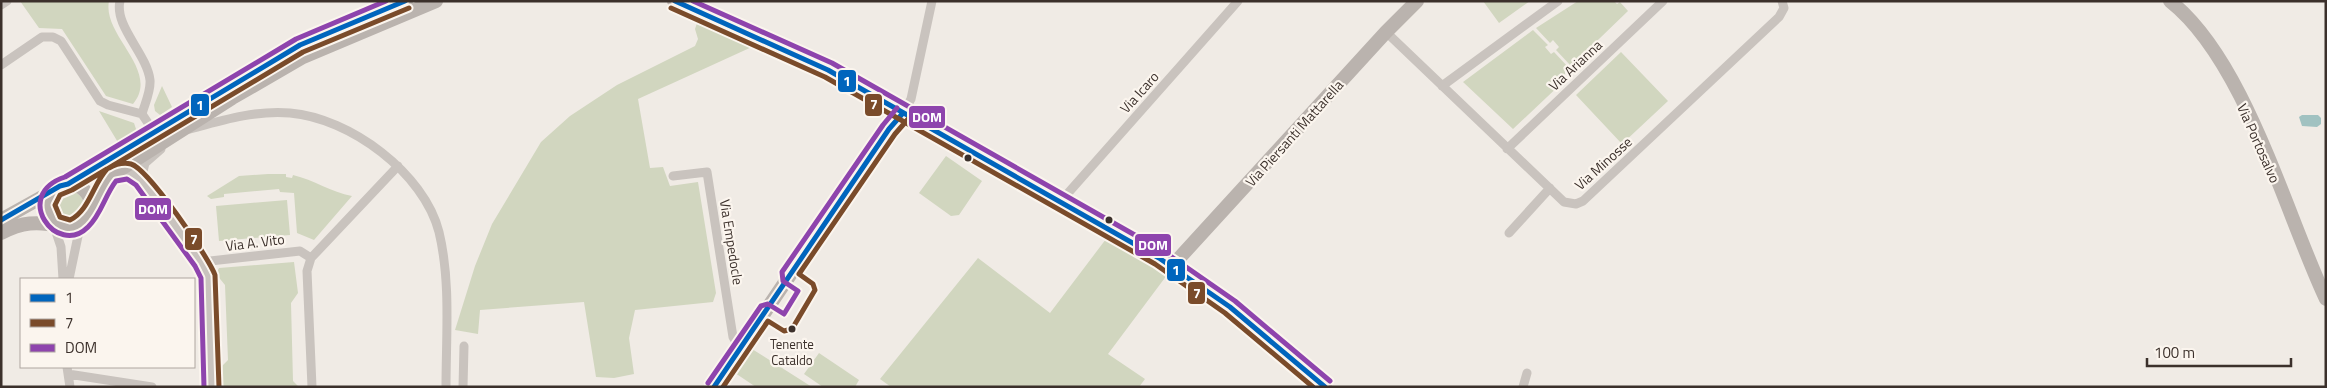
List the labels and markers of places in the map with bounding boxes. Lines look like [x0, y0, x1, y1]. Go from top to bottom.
unlabelled marker [963, 153, 973, 163]
unlabelled marker [1104, 215, 1114, 225]
marker: Tenente Cataldo [787, 324, 797, 334]
place label: Tenente Cataldo [770, 334, 814, 370]

